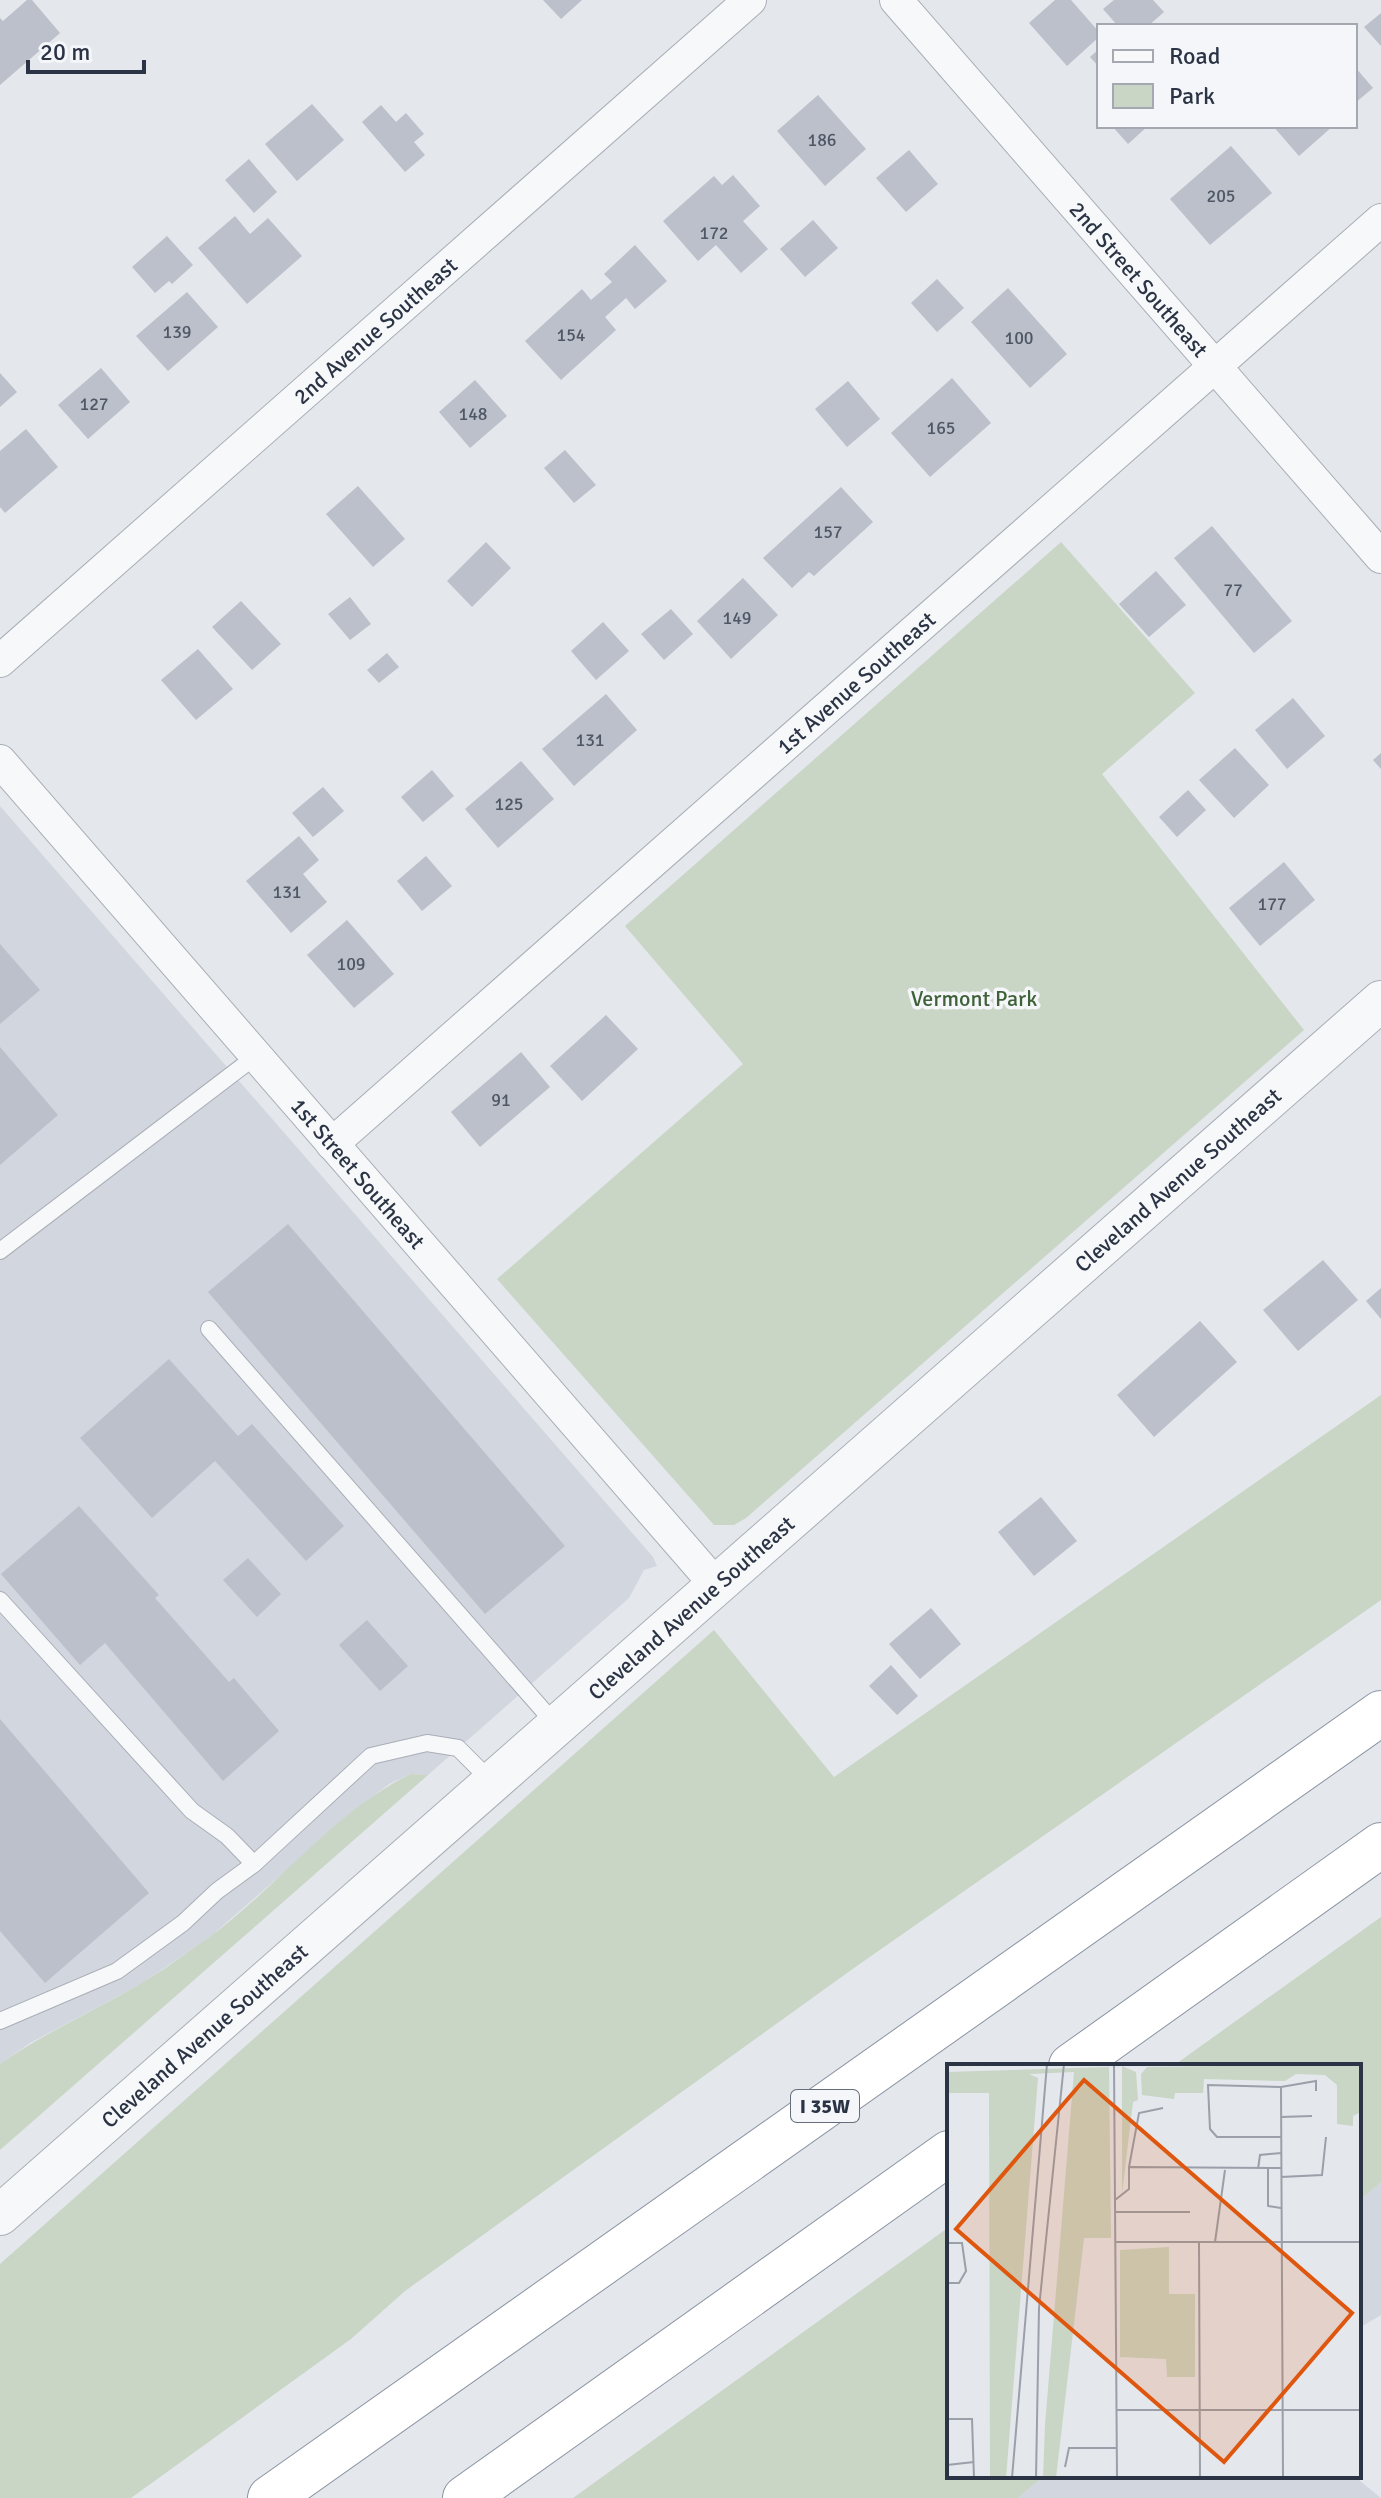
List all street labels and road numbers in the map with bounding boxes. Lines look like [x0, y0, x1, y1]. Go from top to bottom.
street label: 2nd Street Southeast [1064, 196, 1214, 363]
street label: 2nd Avenue Southeast [288, 251, 463, 410]
street label: 1st Avenue Southeast [771, 605, 941, 760]
street label: Cleveland Avenue Southeast [1069, 1082, 1287, 1278]
street label: 1st Street Southeast [285, 1092, 431, 1254]
street label: Cleveland Avenue Southeast [582, 1509, 800, 1705]
street label: Cleveland Avenue Southeast [96, 1937, 313, 2133]
road number: I 35W [791, 2090, 859, 2122]

